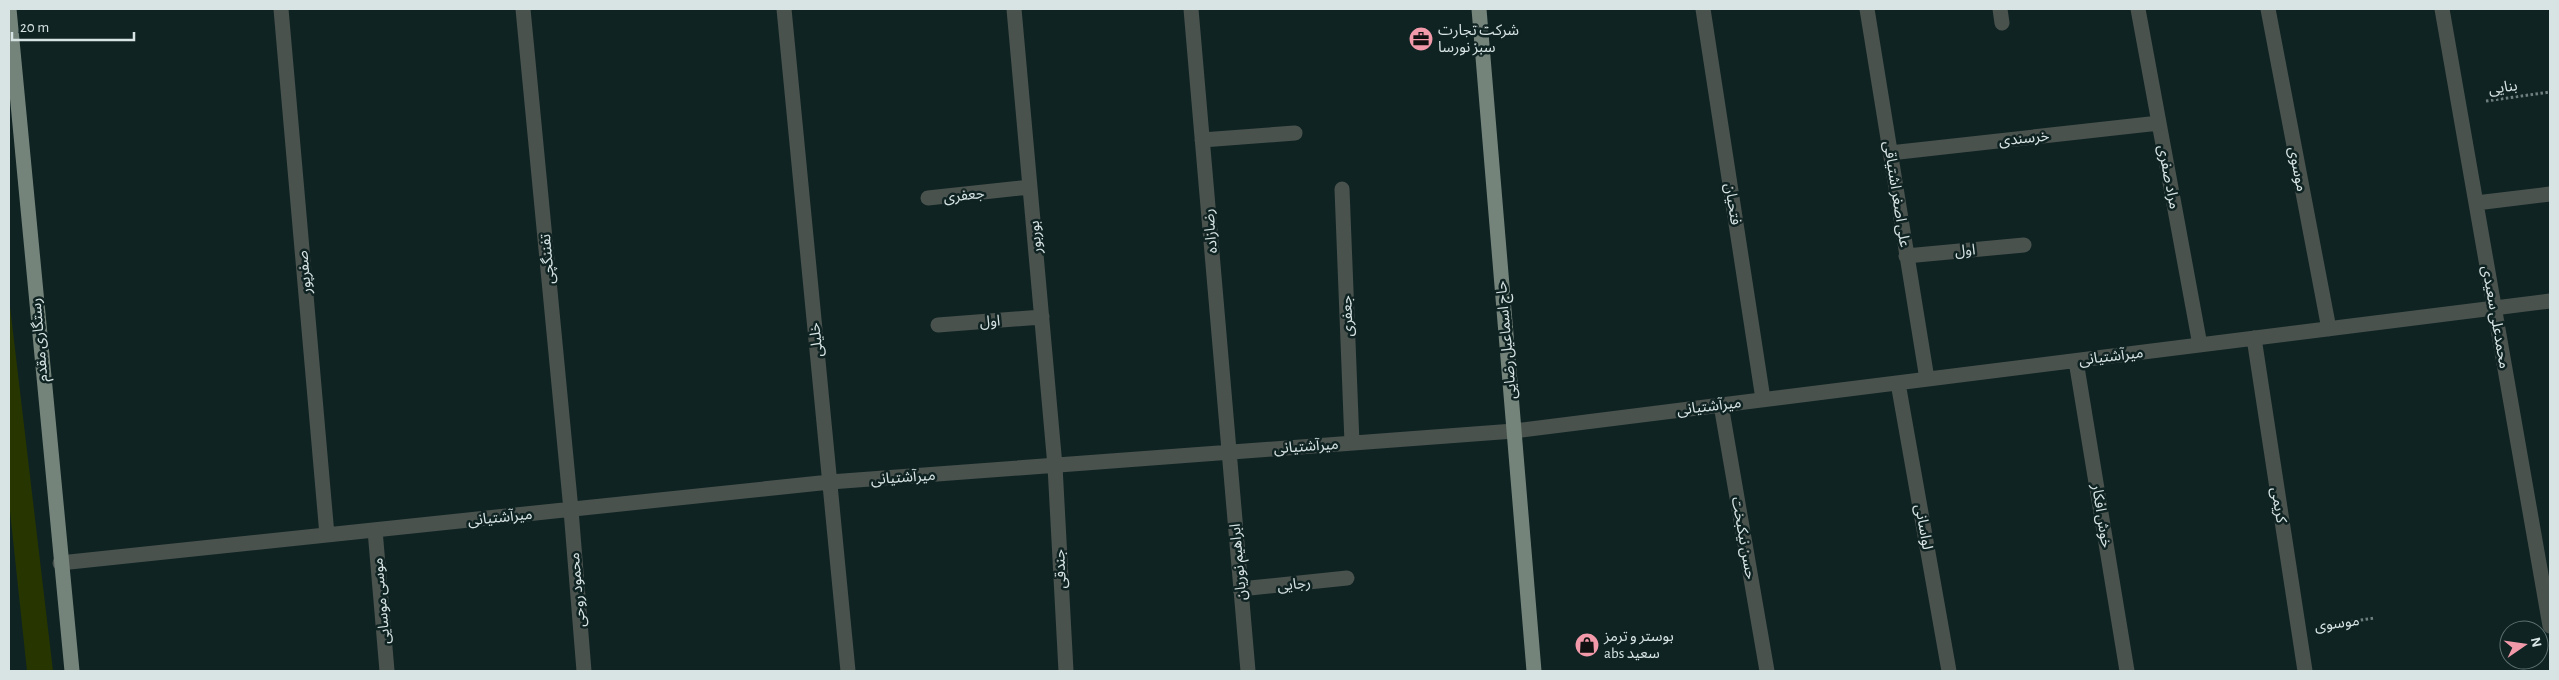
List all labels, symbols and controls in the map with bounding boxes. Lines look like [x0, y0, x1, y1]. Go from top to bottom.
scale bar [12, 10, 135, 42]
text: 20 m [20, 20, 49, 35]
place label: شرکت تجارت سبز نورسا [1438, 23, 1519, 56]
office icon: شرکت تجارت سبز نورسا [1408, 26, 1434, 52]
street label: بنایی [2488, 78, 2519, 98]
street label: خرسندی [1998, 128, 2050, 150]
street label: علی اصغر اشتیاقی [1880, 140, 1912, 249]
street label: مراد صفری [2154, 144, 2182, 211]
street label: موسوی [2285, 145, 2309, 193]
street label: فتحیان [1721, 182, 1743, 226]
street label: جعفری [943, 186, 986, 206]
street label: رضازاده [1201, 208, 1221, 254]
street label: بوربور [1027, 220, 1045, 255]
street label: تفننگچی [537, 233, 559, 285]
street label: اول [1954, 242, 1976, 260]
street label: صفرپور [295, 249, 316, 295]
street label: محمدعلی سعیدی [2478, 264, 2512, 370]
street label: حاج اسماعیل رضایی [1494, 280, 1523, 400]
street label: جعفری [1339, 295, 1357, 337]
street label: رستگاری مقدم [27, 297, 54, 383]
street label: اول [979, 313, 1001, 331]
street label: خلیلی [807, 322, 827, 358]
street label: میرآشتیانی [2078, 344, 2144, 369]
street label: میرآشتیانی [1676, 394, 1742, 419]
street label: میرآشتیانی [1273, 436, 1339, 457]
street label: میرآشتیانی [870, 467, 936, 488]
street label: خوش افکار [2088, 482, 2114, 549]
street label: کریمی [2267, 486, 2289, 525]
street label: حسن نیکبخت [1728, 496, 1758, 581]
street label: لواسانی [1911, 503, 1935, 551]
street label: میرآشتیانی [467, 506, 533, 529]
street label: ابراهیم نوریان [1228, 523, 1252, 601]
street label: جندقی [1052, 549, 1070, 589]
street label: محمود روحی [567, 552, 589, 628]
street label: موسی موسایی [370, 557, 394, 645]
street label: رجایی [1277, 575, 1312, 595]
street label: موسوی [2314, 613, 2361, 635]
north arrow [2499, 620, 2549, 670]
place label: بوستر و ترمز abs سعید [1603, 629, 1674, 661]
shop icon: بوستر و ترمز abs سعید [1574, 632, 1600, 658]
text: N [2528, 636, 2544, 649]

